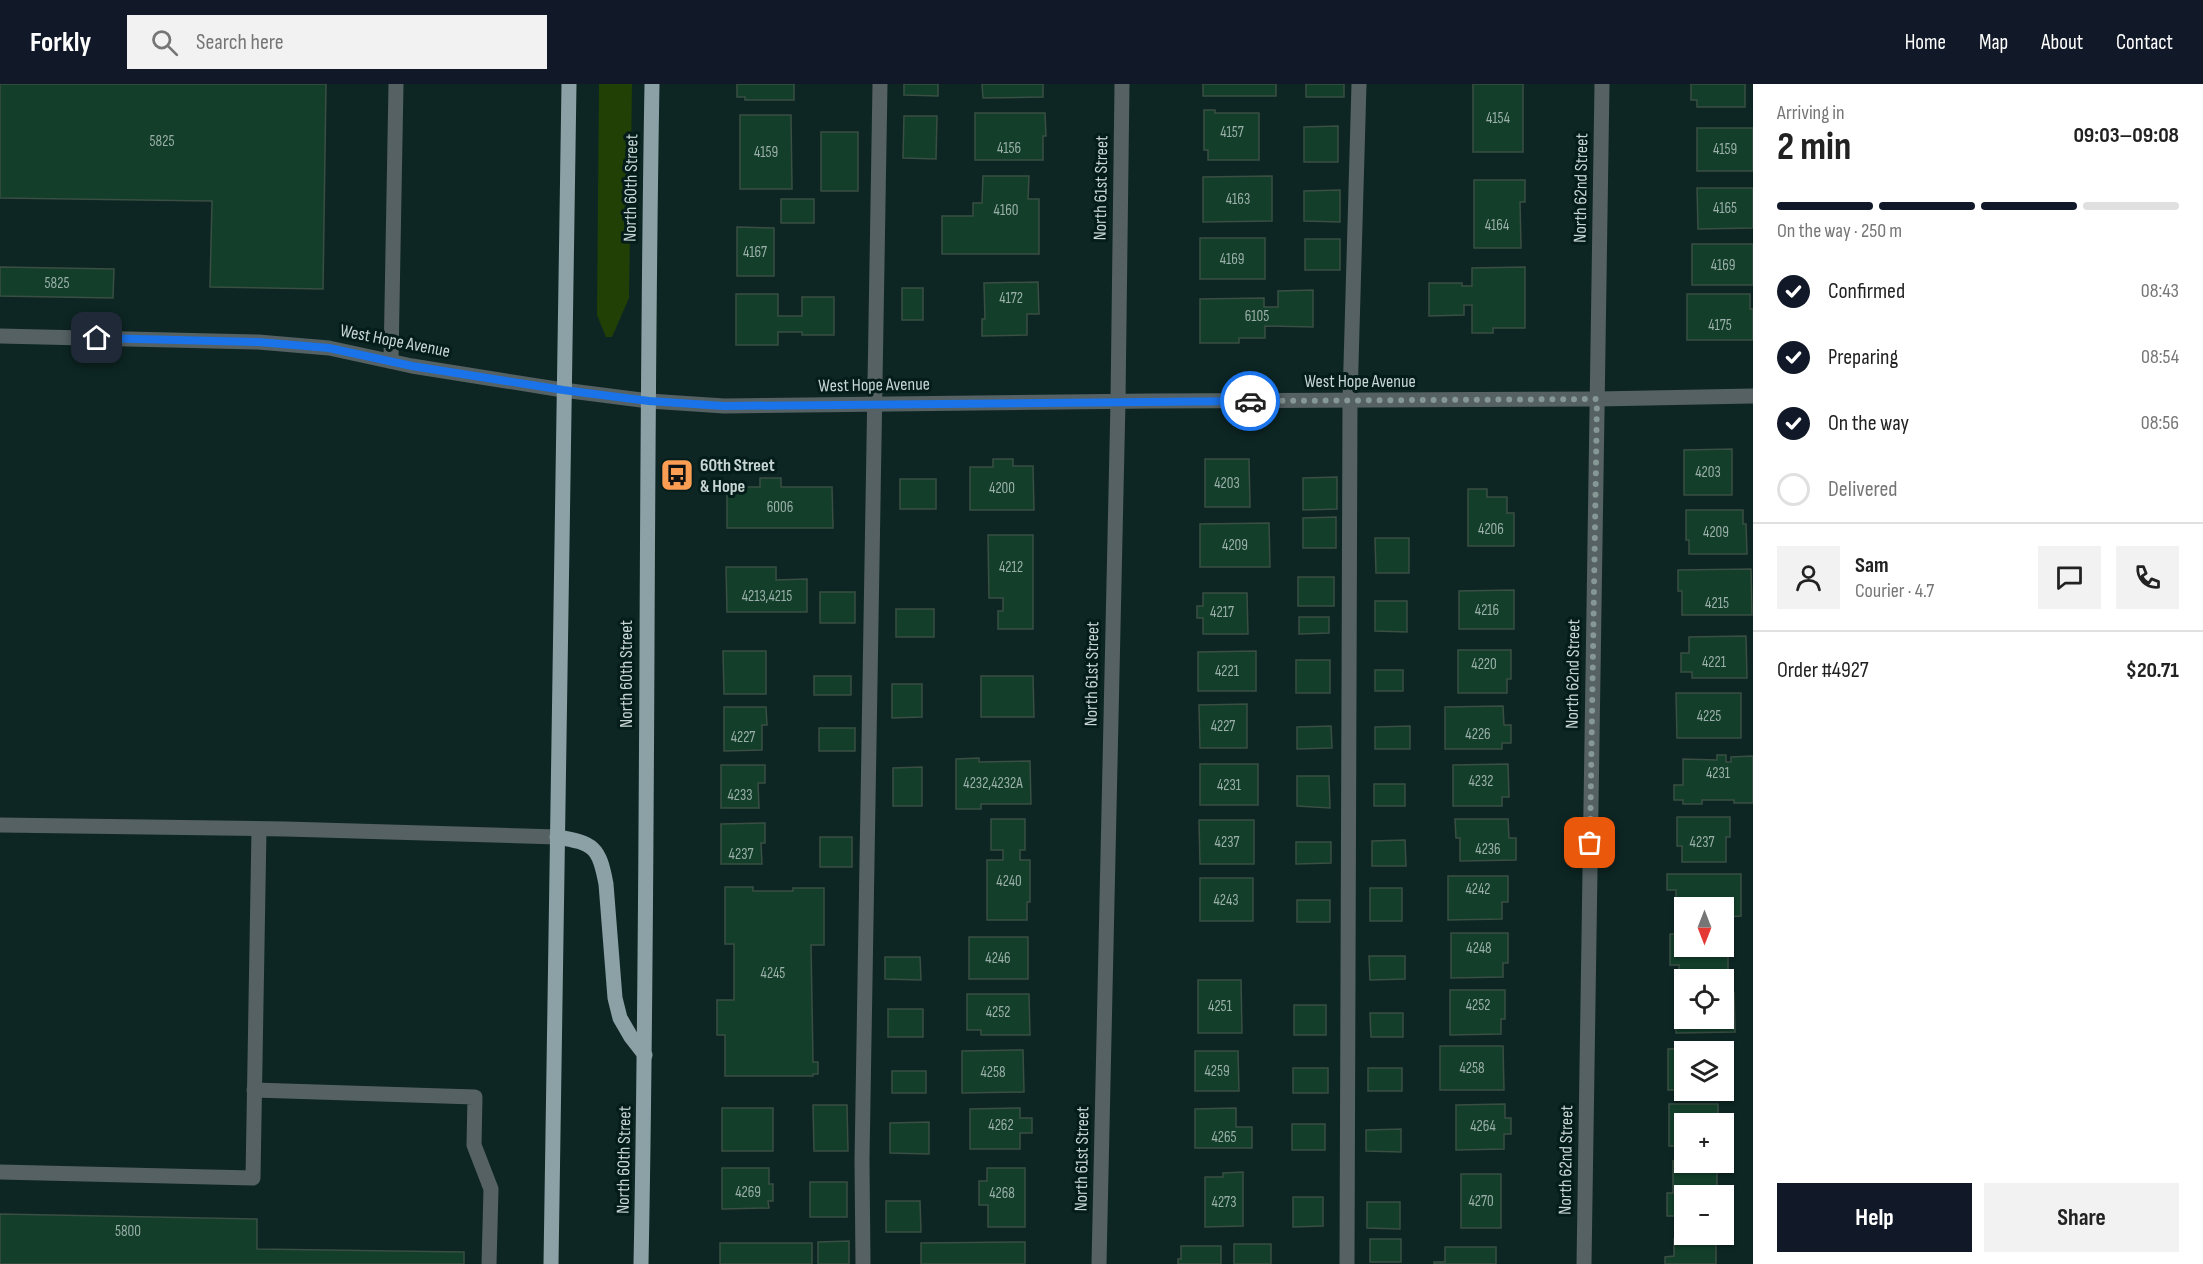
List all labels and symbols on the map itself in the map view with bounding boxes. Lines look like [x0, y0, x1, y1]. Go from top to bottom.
house number: 4154 [1486, 109, 1510, 128]
house number: 4157 [1220, 123, 1244, 142]
house number: 5825 [149, 132, 175, 151]
street label: North 60th Street [620, 133, 642, 242]
street label: North 62nd Street [1570, 133, 1592, 243]
street label: North 61st Street [1090, 135, 1112, 241]
house number: 4156 [997, 139, 1021, 158]
house number: 4159 [1713, 140, 1737, 159]
house number: 4159 [754, 143, 778, 162]
house number: 4163 [1226, 190, 1250, 209]
house number: 4165 [1713, 199, 1737, 218]
house number: 4160 [994, 201, 1018, 220]
house number: 4164 [1485, 216, 1509, 235]
house number: 4167 [743, 243, 767, 262]
house number: 4169 [1220, 250, 1244, 269]
house number: 4169 [1711, 256, 1735, 275]
house number: 5825 [44, 274, 70, 293]
house number: 4172 [999, 289, 1023, 308]
house number: 6105 [1245, 307, 1269, 326]
pin [71, 312, 122, 363]
house number: 4175 [1708, 316, 1732, 335]
street label: West Hope Avenue [338, 320, 452, 362]
courier [1220, 371, 1280, 431]
street label: West Hope Avenue [1304, 371, 1416, 392]
street label: West Hope Avenue [818, 374, 930, 396]
place label: 60th Street & Hope [700, 455, 775, 497]
bus stop icon: 60th Street & Hope [659, 457, 695, 493]
house number: 4203 [1695, 463, 1721, 482]
house number: 4203 [1214, 474, 1240, 493]
house number: 4200 [989, 479, 1015, 498]
house number: 6006 [767, 498, 793, 517]
house number: 4206 [1478, 520, 1504, 539]
house number: 4209 [1703, 523, 1729, 542]
house number: 4209 [1222, 536, 1248, 555]
house number: 4212 [999, 558, 1023, 577]
house number: 4213,4215 [742, 587, 792, 606]
house number: 4215 [1705, 594, 1729, 613]
house number: 4216 [1475, 601, 1499, 620]
house number: 4217 [1210, 603, 1234, 622]
street label: North 60th Street [616, 619, 637, 728]
street label: North 62nd Street [1562, 619, 1584, 729]
street label: North 61st Street [1081, 621, 1103, 727]
house number: 4221 [1702, 653, 1727, 672]
house number: 4220 [1471, 655, 1497, 674]
house number: 4221 [1215, 662, 1240, 681]
house number: 4225 [1697, 707, 1721, 726]
house number: 4227 [1211, 717, 1235, 736]
house number: 4226 [1465, 725, 1491, 744]
house number: 4227 [731, 728, 755, 747]
house number: 4231 [1706, 764, 1731, 783]
house number: 4232 [1468, 772, 1494, 791]
house number: 4232,4232A [963, 774, 1023, 793]
house number: 4231 [1217, 776, 1242, 795]
house number: 4233 [727, 786, 753, 805]
pin [1564, 817, 1615, 868]
house number: 4237 [1215, 833, 1239, 852]
house number: 4237 [1690, 833, 1714, 852]
house number: 4236 [1475, 840, 1501, 859]
house number: 4237 [729, 845, 753, 864]
house number: 4240 [996, 872, 1022, 891]
house number: 4242 [1466, 880, 1490, 899]
house number: 4243 [1213, 891, 1239, 910]
north arrow [1674, 897, 1734, 957]
house number: 4248 [1466, 939, 1492, 958]
house number: 4246 [985, 949, 1011, 968]
house number: 4245 [761, 964, 785, 983]
house number: 4252 [1466, 996, 1490, 1015]
house number: 4251 [1208, 997, 1233, 1016]
house number: 4252 [986, 1003, 1010, 1022]
house number: 4258 [1459, 1059, 1485, 1078]
house number: 4259 [1204, 1062, 1230, 1081]
house number: 4258 [980, 1063, 1006, 1082]
street label: North 60th Street [613, 1105, 635, 1214]
street label: North 62nd Street [1555, 1105, 1577, 1215]
street label: North 61st Street [1071, 1106, 1093, 1212]
house number: 4262 [988, 1116, 1014, 1135]
house number: 4264 [1470, 1117, 1496, 1136]
house number: 4265 [1211, 1128, 1237, 1147]
house number: 4269 [735, 1183, 761, 1202]
house number: 4268 [989, 1184, 1015, 1203]
house number: 4270 [1468, 1192, 1494, 1211]
house number: 4273 [1212, 1193, 1236, 1212]
house number: 5800 [115, 1222, 141, 1241]

